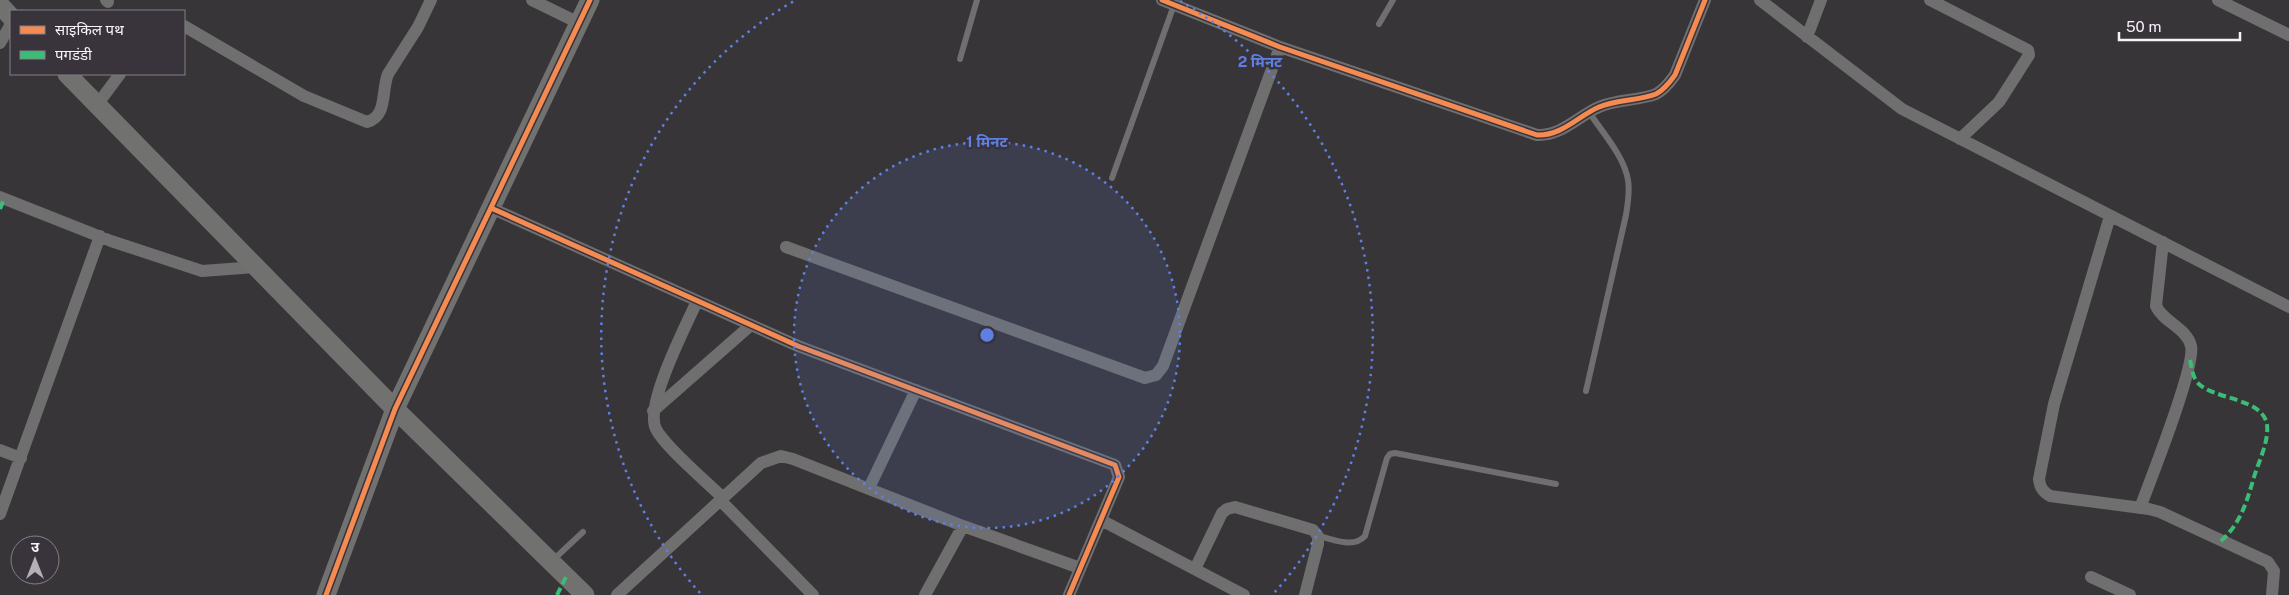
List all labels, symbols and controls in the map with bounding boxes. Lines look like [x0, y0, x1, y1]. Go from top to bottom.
legend [10, 10, 185, 75]
scale bar [2119, 10, 2240, 42]
text: 50 m [2126, 18, 2161, 35]
text: साइकिल पथ [55, 21, 124, 38]
text: पगडंडी [55, 46, 93, 63]
text: 2 मिनट [1238, 53, 1283, 70]
text: 1 मिनट [966, 133, 1009, 150]
centre of rings [978, 326, 996, 344]
north arrow [10, 535, 60, 585]
text: उ [31, 539, 40, 555]

